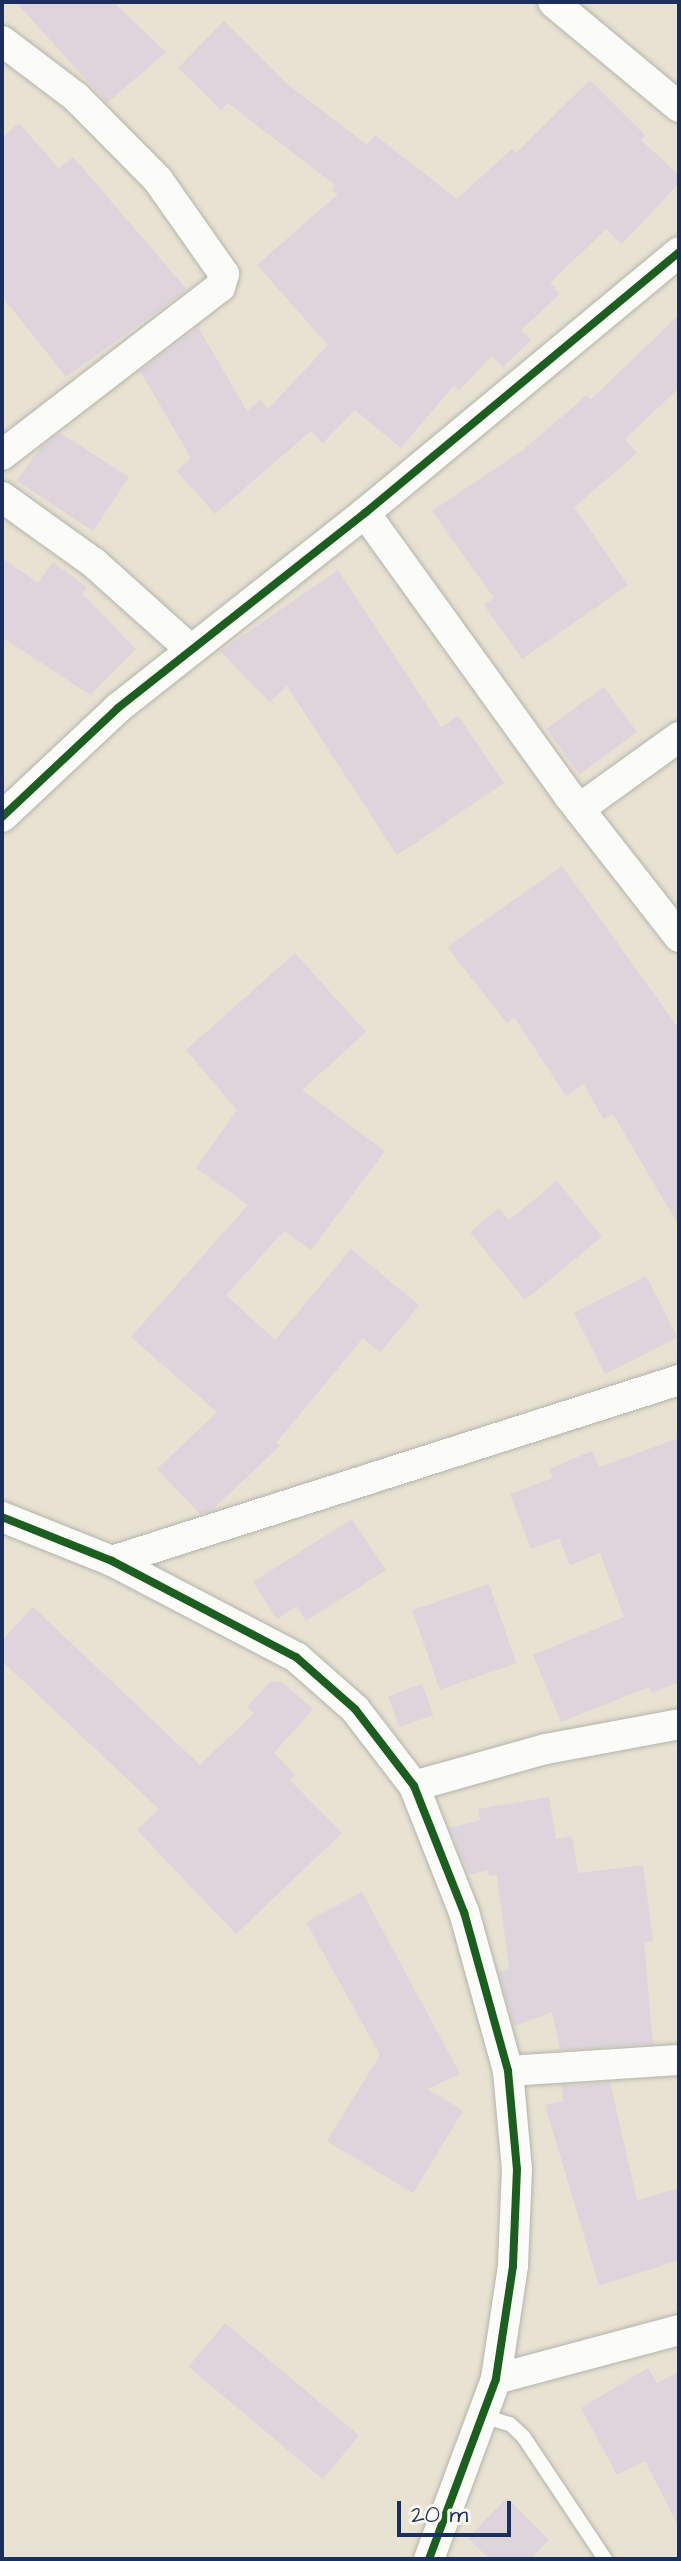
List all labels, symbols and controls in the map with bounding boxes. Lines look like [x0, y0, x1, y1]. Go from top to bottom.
scale bar [401, 2485, 515, 2535]
text: 20 m [411, 2498, 468, 2532]

